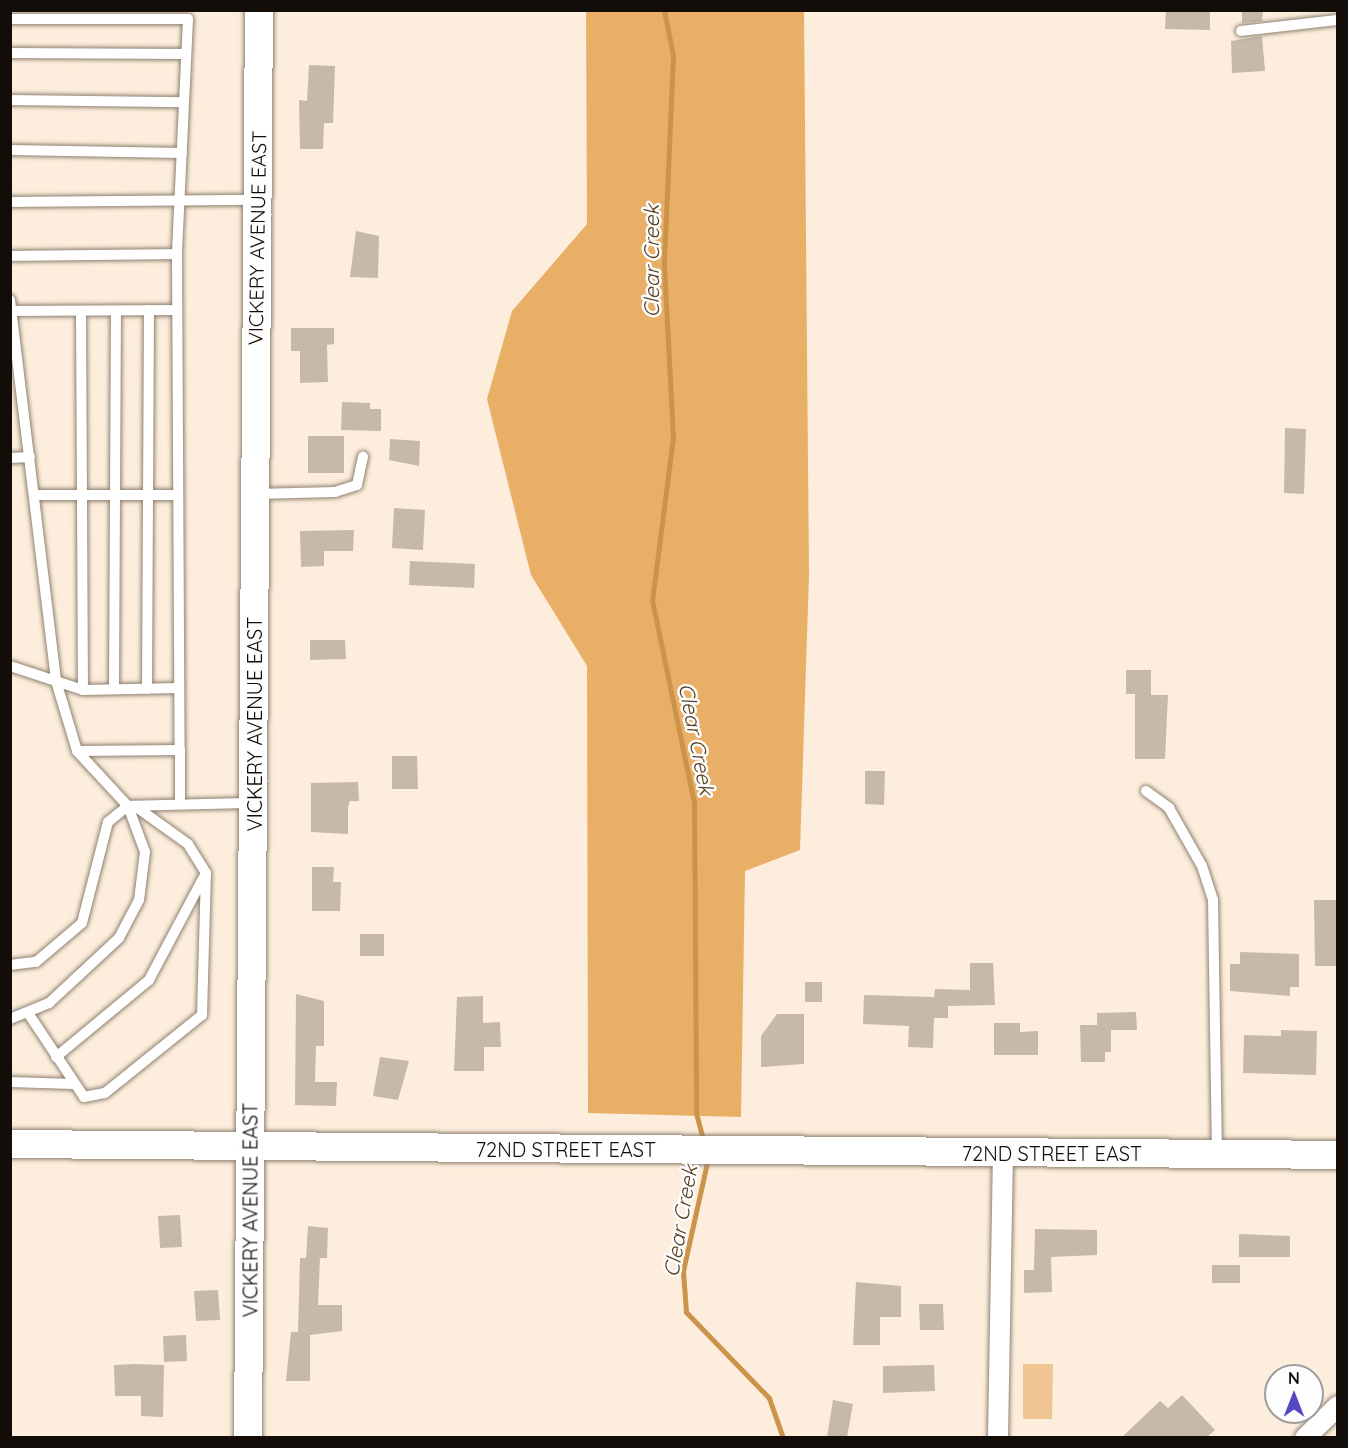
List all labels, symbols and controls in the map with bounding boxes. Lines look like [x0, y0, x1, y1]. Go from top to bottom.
street label: VICKERY AVENUE EAST [243, 130, 271, 346]
water label: Clear Creek [638, 204, 664, 318]
street label: VICKERY AVENUE EAST [242, 617, 266, 831]
water label: Clear Creek [674, 681, 720, 797]
street label: VICKERY AVENUE EAST [238, 1103, 262, 1317]
street label: 72ND STREET EAST [476, 1137, 656, 1161]
street label: 72ND STREET EAST [962, 1141, 1142, 1165]
water label: Clear Creek [658, 1163, 702, 1279]
north arrow [1264, 1364, 1324, 1424]
text: N [1288, 1368, 1300, 1388]

